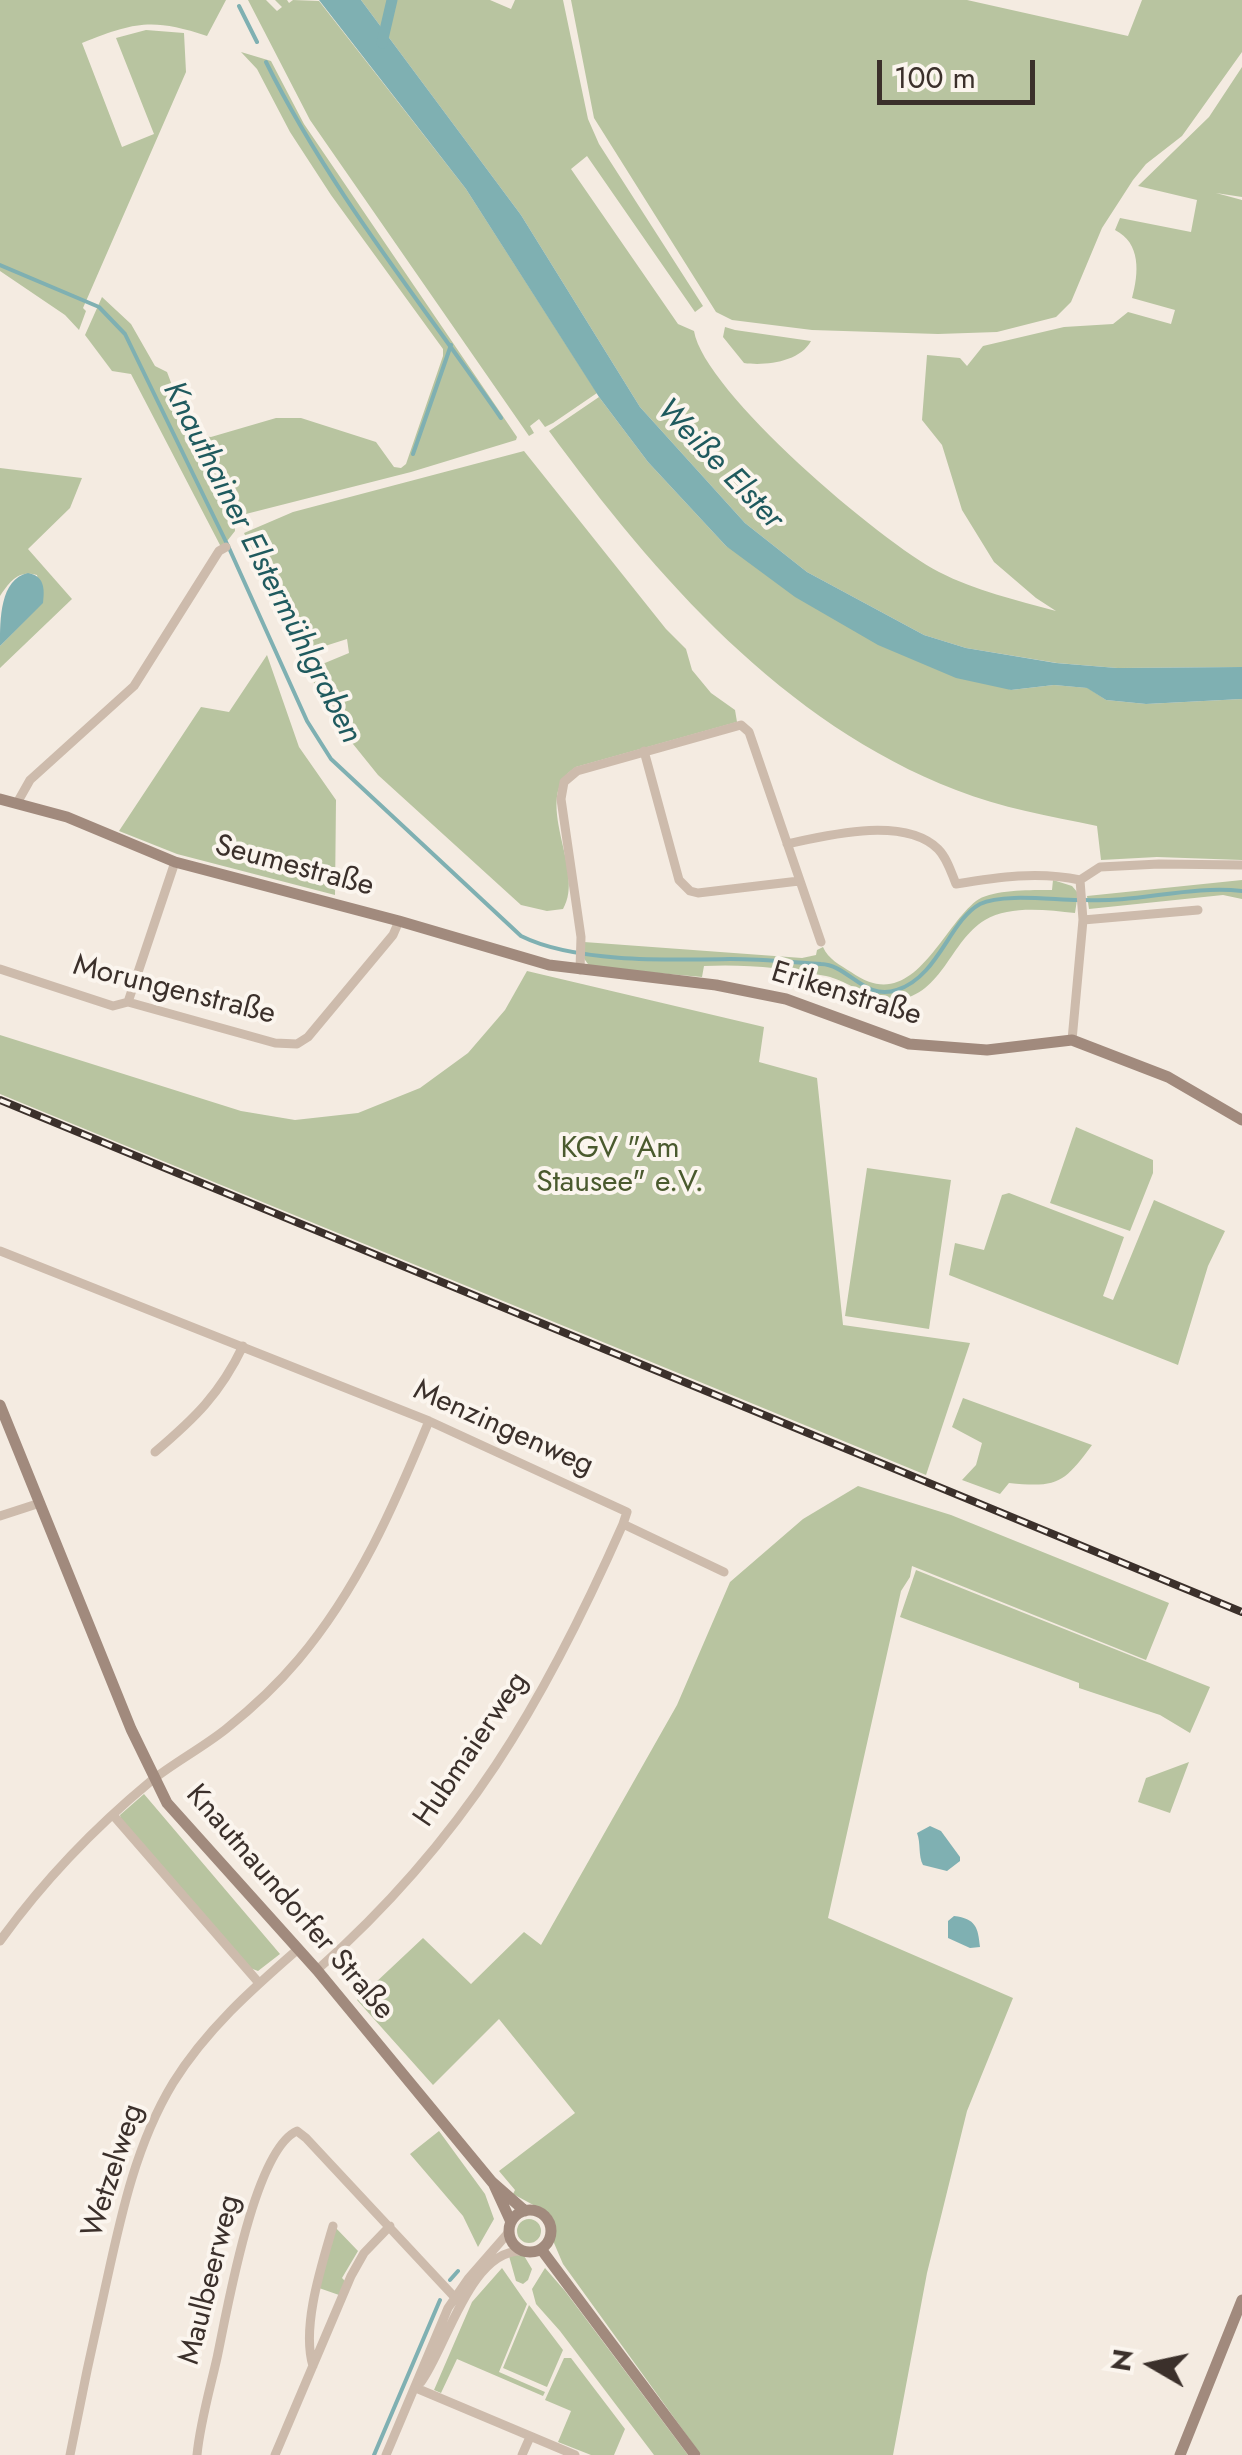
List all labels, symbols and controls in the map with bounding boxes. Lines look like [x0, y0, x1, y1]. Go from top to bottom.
scale bar [882, 40, 1040, 102]
text: 100 m [894, 56, 976, 99]
water label: Knauthainer Elstermühlgraben [153, 376, 369, 750]
water label: Weiße Elster [647, 392, 791, 538]
street label: Seumestraße [211, 829, 377, 905]
street label: Morungenstraße [69, 948, 279, 1034]
street label: Erikenstraße [767, 955, 925, 1035]
park label: KGV "Am Stausee" e.V. [536, 1132, 704, 1202]
street label: Menzingenweg [407, 1373, 599, 1485]
street label: Hubmaierweg [407, 1666, 537, 1834]
street label: Knautnaundorfer Straße [177, 1778, 401, 2028]
street label: Wetzelweg [76, 2100, 152, 2242]
street label: Maulbeerweg [173, 2192, 249, 2368]
north arrow [1102, 2315, 1202, 2415]
text: N [1100, 2346, 1144, 2374]

